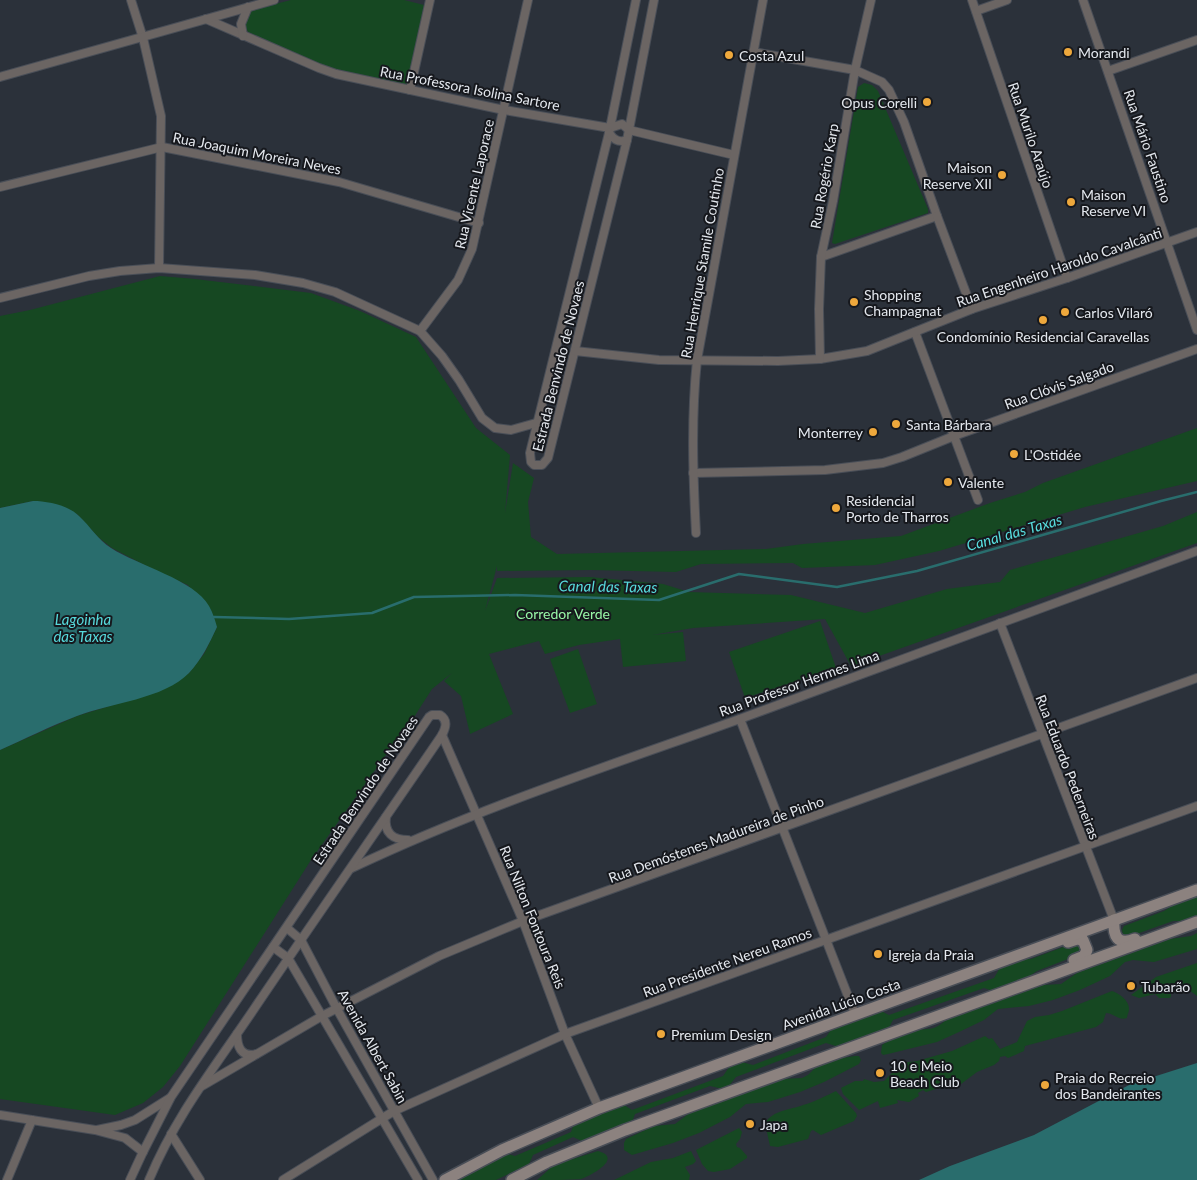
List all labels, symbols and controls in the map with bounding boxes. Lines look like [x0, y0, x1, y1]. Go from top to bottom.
place label: Morandi [1078, 44, 1130, 61]
marker: Morandi [1062, 46, 1074, 58]
place label: Costa Azul [739, 47, 804, 64]
marker: Costa Azul [723, 49, 735, 61]
street label: Rua Professora Isolina Sartore [379, 62, 561, 114]
street label: Rua Murilo Araújo [1005, 80, 1057, 190]
street label: Rua Mário Faustino [1121, 87, 1175, 205]
place label: Opus Corelli [841, 94, 917, 111]
marker: Opus Corelli [921, 96, 933, 108]
street label: Rua Vicente Laporace [451, 117, 497, 251]
street label: Rua Rogério Karp [806, 122, 842, 230]
street label: Rua Joaquim Moreira Neves [171, 128, 343, 178]
place label: Maison Reserve XII [923, 159, 992, 192]
street label: Rua Henrique Stamile Coutinho [677, 166, 727, 360]
marker: Maison Reserve XII [996, 169, 1008, 181]
place label: Maison Reserve VI [1081, 186, 1146, 219]
marker: Maison Reserve VI [1065, 196, 1077, 208]
street label: Rua Engenheiro Haroldo Cavalcânti [954, 224, 1164, 310]
street label: Estrada Benvindo de Novaes [529, 279, 587, 453]
place label: Shopping Champagnat [864, 286, 941, 319]
marker: Shopping Champagnat [848, 296, 860, 308]
place label: Carlos Vilaró [1075, 304, 1153, 321]
marker: Carlos Vilaró [1059, 306, 1071, 318]
marker: Condomínio Residencial Caravellas [1037, 314, 1049, 326]
place label: Condomínio Residencial Caravellas [937, 328, 1149, 345]
street label: Rua Clóvis Salgado [1002, 357, 1116, 413]
place label: Santa Bárbara [906, 416, 992, 433]
marker: Santa Bárbara [890, 418, 902, 430]
place label: Monterrey [798, 424, 864, 441]
marker: Monterrey [867, 426, 879, 438]
place label: L'Ostidée [1024, 446, 1081, 463]
marker: L'Ostidée [1008, 448, 1020, 460]
place label: Valente [958, 474, 1004, 491]
marker: Valente [942, 476, 954, 488]
place label: Residencial Porto de Tharros [846, 492, 949, 525]
marker: Residencial Porto de Tharros [830, 502, 842, 514]
water label: Canal das Taxas [964, 510, 1064, 554]
water label: Canal das Taxas [559, 576, 657, 596]
park label: Corredor Verde [516, 605, 610, 622]
water label: Lagoinha das Taxas [53, 610, 113, 645]
street label: Rua Professor Hermes Lima [717, 646, 881, 720]
street label: Rua Eduardo Pederneiras [1033, 692, 1103, 842]
street label: Estrada Benvindo de Novaes [309, 712, 421, 868]
street label: Rua Demóstenes Madureira de Pinho [606, 792, 826, 886]
street label: Rua Nilton Fontoura Reis [497, 843, 569, 991]
street label: Rua Presidente Nereu Ramos [640, 924, 814, 1000]
place label: Igreja da Praia [888, 946, 974, 963]
marker: Igreja da Praia [872, 948, 884, 960]
street label: Avenida Lúcio Costa [780, 975, 902, 1033]
place label: Tubarão [1141, 978, 1190, 995]
marker: Tubarão [1125, 980, 1137, 992]
street label: Avenida Albert Sabin [335, 986, 411, 1106]
place label: Premium Design [671, 1026, 772, 1043]
marker: Premium Design [655, 1028, 667, 1040]
place label: 10 e Meio Beach Club [890, 1057, 960, 1090]
marker: 10 e Meio Beach Club [874, 1067, 886, 1079]
place label: Praia do Recreio dos Bandeirantes [1055, 1069, 1161, 1102]
marker: Praia do Recreio dos Bandeirantes [1039, 1079, 1051, 1091]
place label: Japa [760, 1116, 787, 1133]
marker: Japa [744, 1118, 756, 1130]

